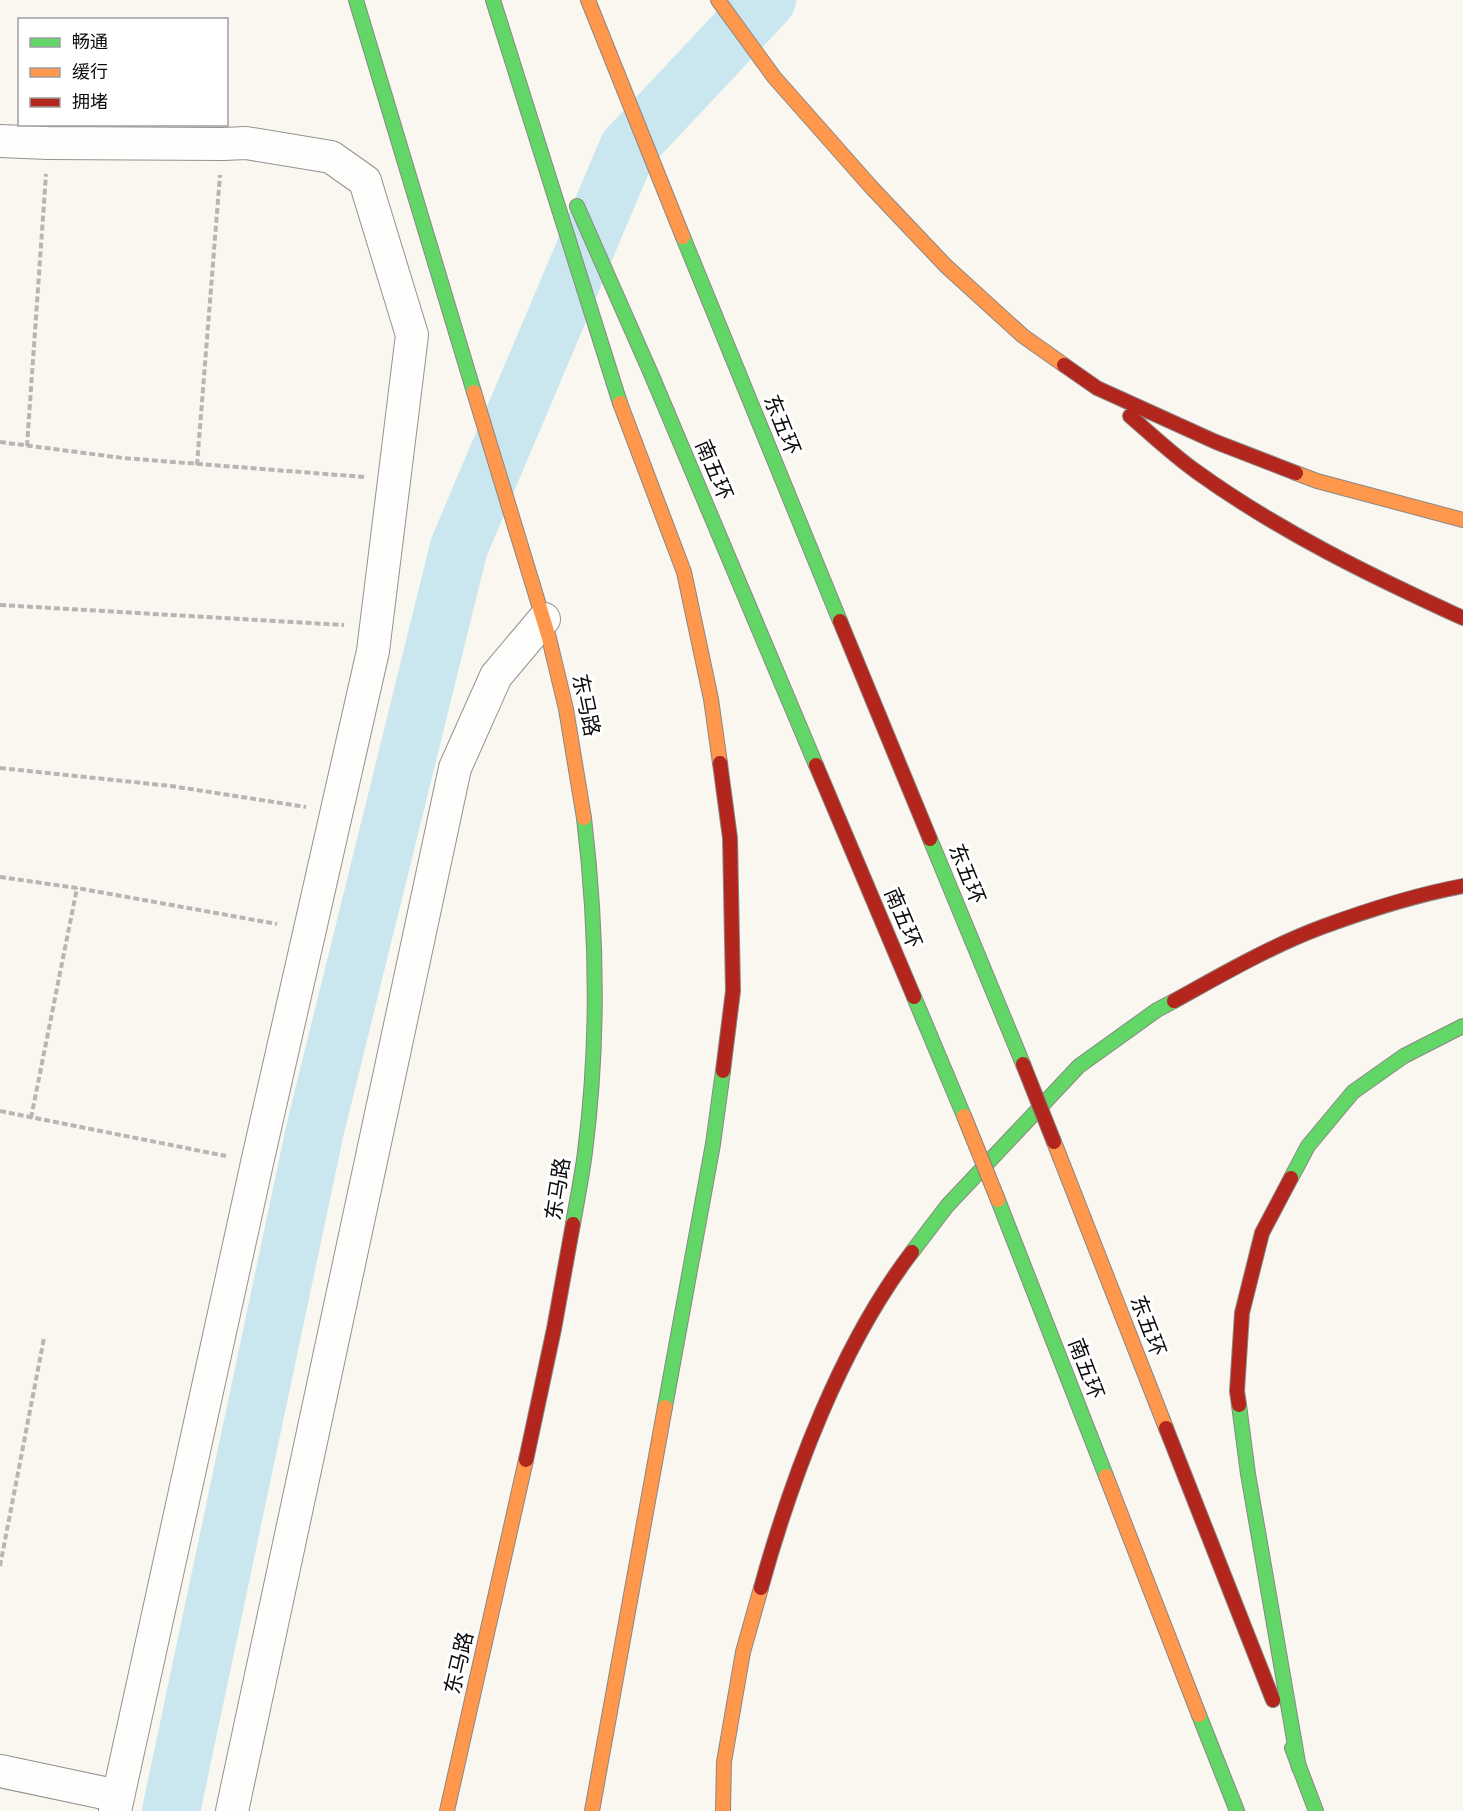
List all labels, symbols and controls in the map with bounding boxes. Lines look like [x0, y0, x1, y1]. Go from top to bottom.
legend [18, 18, 228, 126]
text: 畅通 [72, 30, 108, 53]
text: 缓行 [72, 60, 108, 83]
text: 拥堵 [72, 90, 108, 113]
street label: 东五环 [758, 391, 807, 459]
street label: 南五环 [690, 436, 739, 504]
street label: 东马路 [567, 671, 606, 739]
street label: 东五环 [943, 840, 992, 908]
street label: 南五环 [879, 884, 928, 952]
street label: 东马路 [539, 1156, 576, 1222]
street label: 东五环 [1125, 1292, 1172, 1360]
street label: 南五环 [1063, 1335, 1110, 1403]
street label: 东马路 [438, 1629, 479, 1697]

